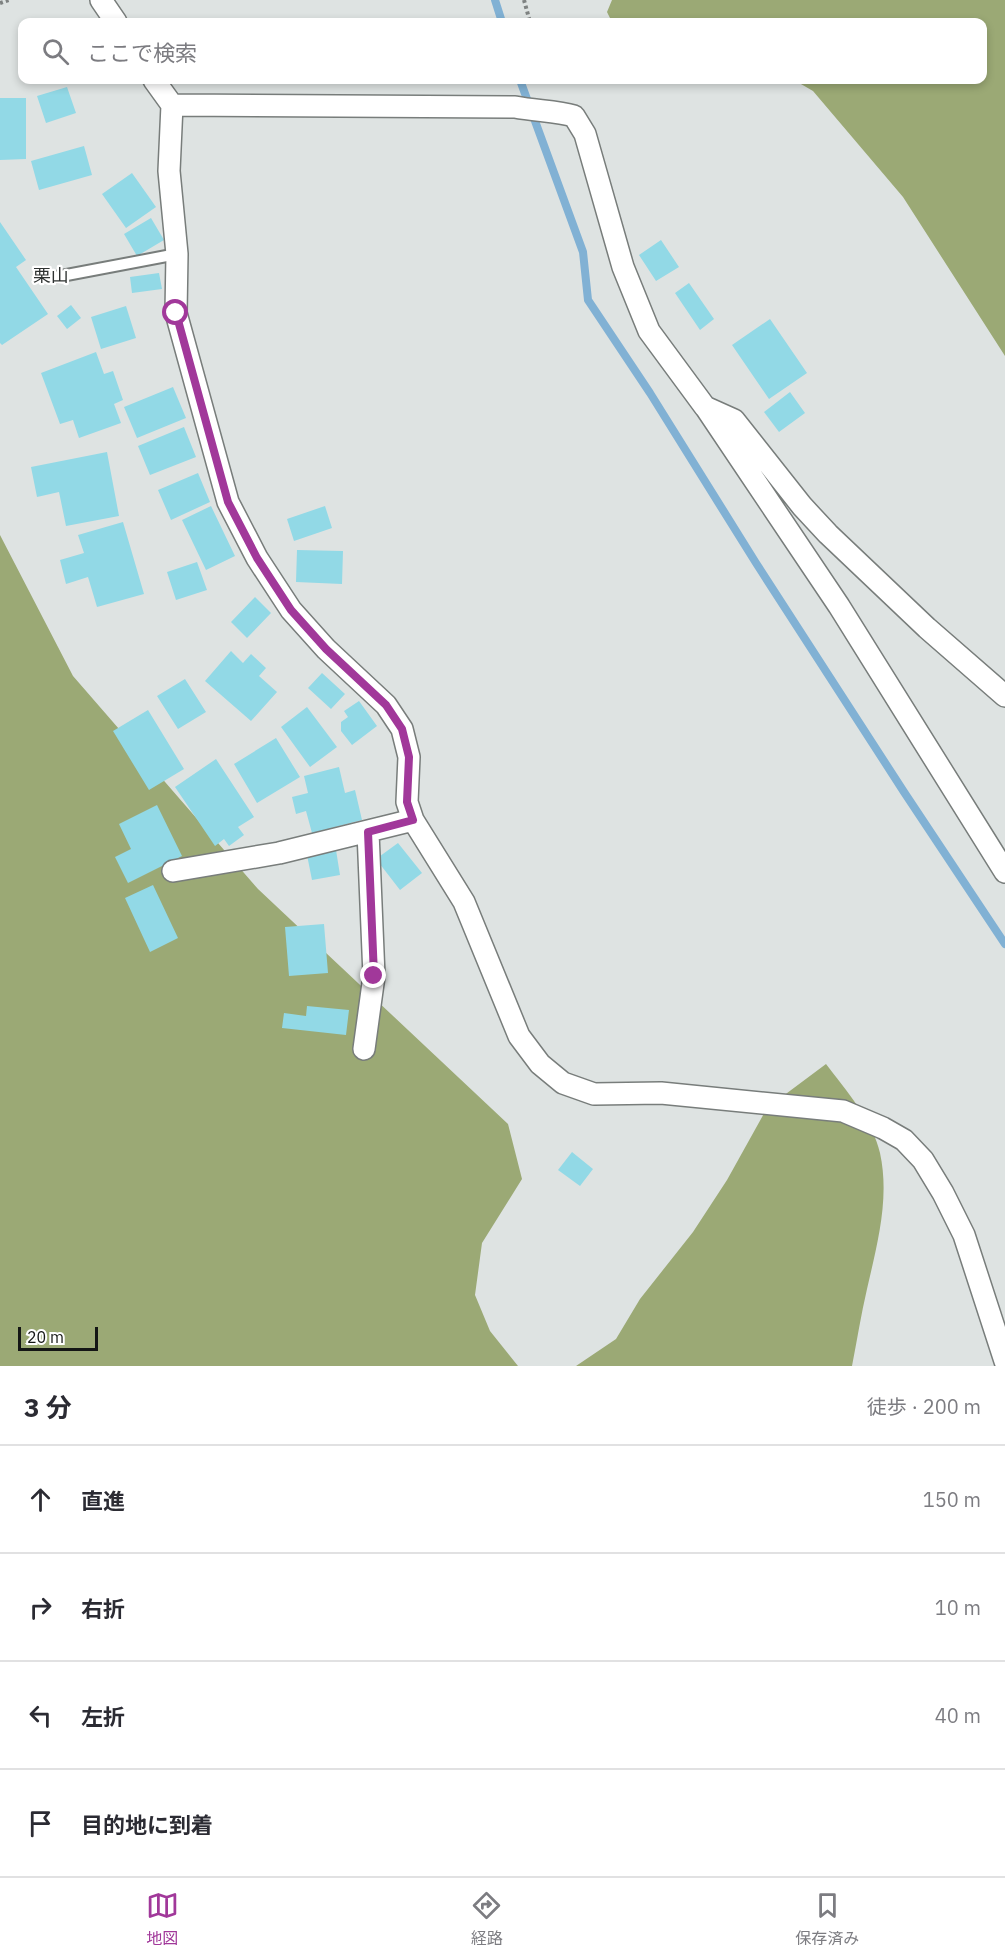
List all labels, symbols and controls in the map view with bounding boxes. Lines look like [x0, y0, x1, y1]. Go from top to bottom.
search box [18, 18, 987, 84]
icon: search [39, 35, 72, 68]
text: ここで検索 [87, 38, 197, 67]
district label: 栗山 [33, 264, 69, 287]
route start [162, 299, 188, 325]
route end [360, 962, 386, 988]
scale bar [18, 1324, 98, 1352]
text: 20 m [27, 1327, 64, 1347]
text: 3 分 [24, 1390, 72, 1424]
text: 徒歩 · 200 m [867, 1393, 981, 1420]
icon: ahead [24, 1483, 57, 1516]
text: 直進 [81, 1486, 125, 1515]
text: 150 m [923, 1486, 981, 1513]
icon: right [24, 1591, 57, 1624]
text: 右折 [81, 1594, 125, 1623]
text: 10 m [935, 1594, 981, 1621]
icon: left [24, 1699, 57, 1732]
text: 左折 [81, 1702, 125, 1731]
text: 40 m [935, 1702, 981, 1729]
icon: arrive [24, 1807, 57, 1840]
text: 目的地に到着 [81, 1810, 213, 1839]
tab: 地図 [146, 1889, 179, 1949]
tab: 経路 [470, 1889, 503, 1949]
tab: 保存済み [795, 1889, 859, 1949]

